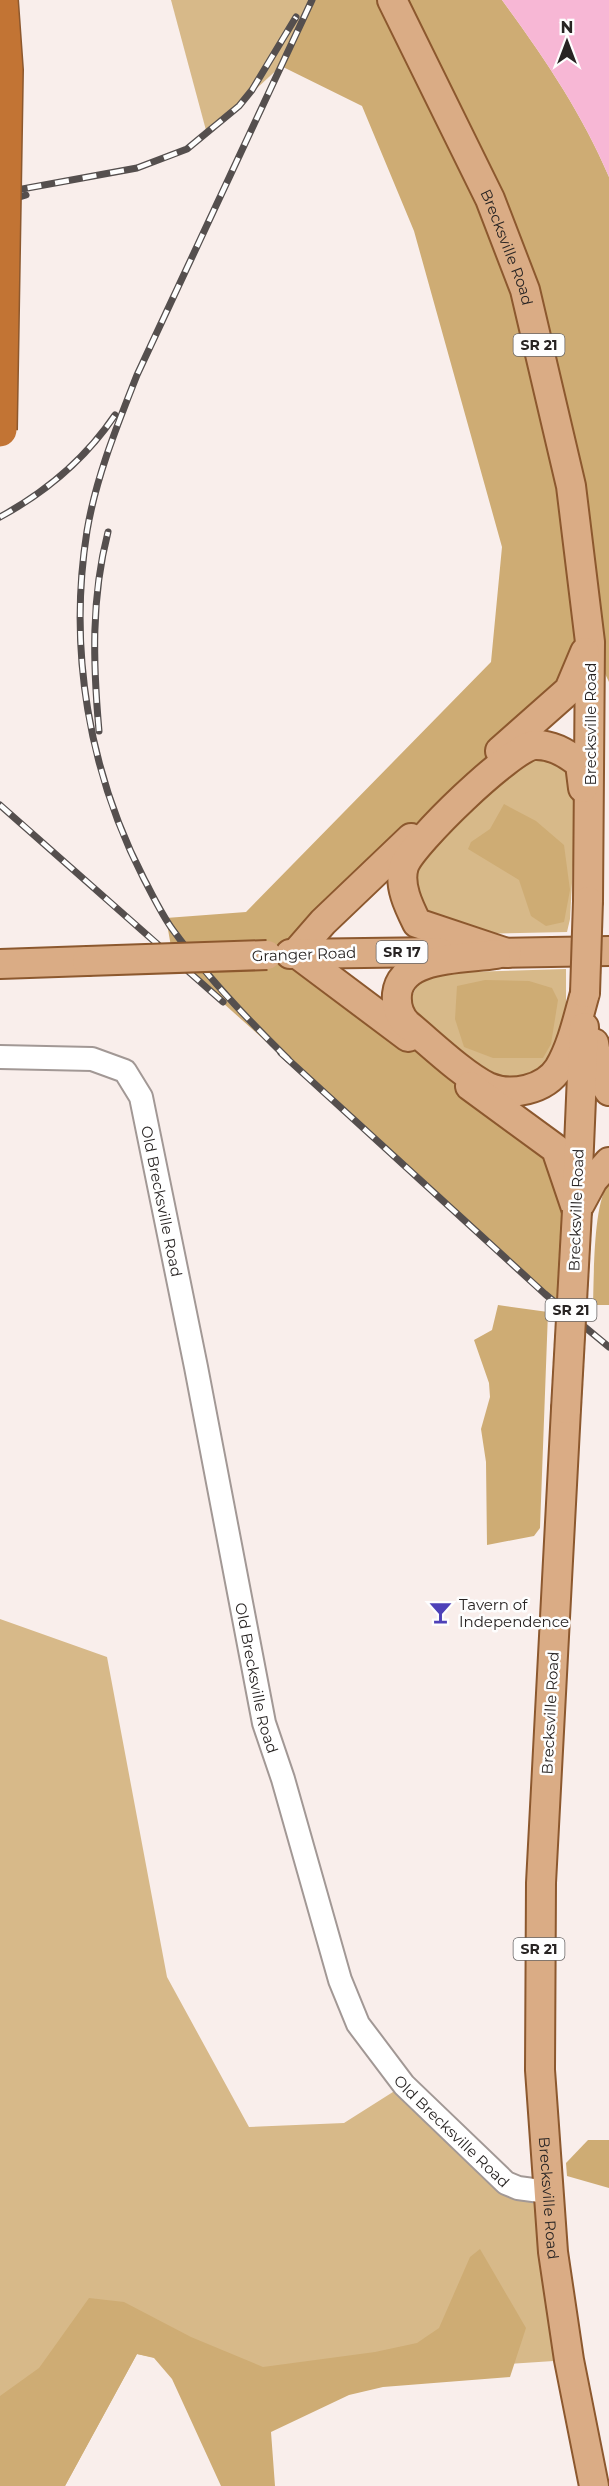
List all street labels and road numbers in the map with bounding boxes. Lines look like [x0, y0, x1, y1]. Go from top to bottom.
street label: Brecksville Road [477, 186, 538, 307]
road number: SR 21 [514, 334, 564, 356]
street label: Brecksville Road [581, 663, 600, 785]
road number: SR 17 [376, 941, 428, 963]
street label: Granger Road [251, 943, 357, 965]
street label: Old Brecksville Road [138, 1124, 187, 1278]
street label: Brecksville Road [564, 1148, 588, 1272]
road number: SR 21 [546, 1299, 596, 1321]
street label: Old Brecksville Road [232, 1601, 283, 1756]
street label: Brecksville Road [537, 1651, 563, 1775]
road number: SR 21 [514, 1938, 564, 1960]
street label: Old Brecksville Road [390, 2071, 514, 2191]
street label: Brecksville Road [535, 2136, 563, 2261]

